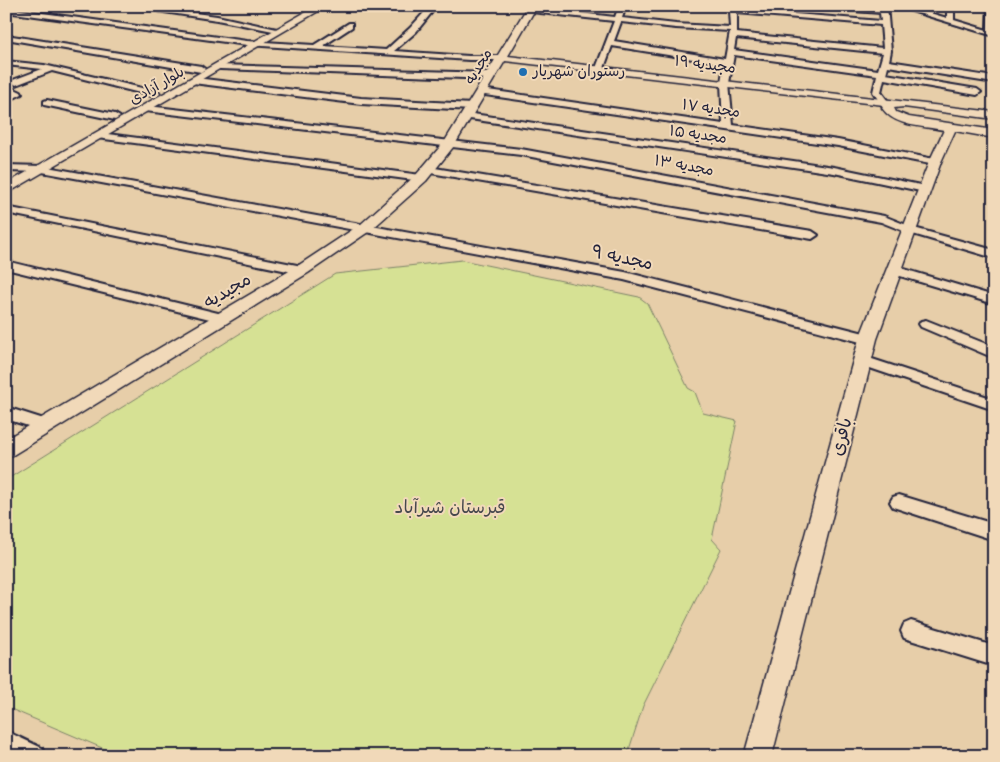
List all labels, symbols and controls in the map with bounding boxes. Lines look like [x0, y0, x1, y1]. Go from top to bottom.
street label: مجدیه [460, 45, 498, 89]
street label: مجیدیه ۱۹ [673, 50, 737, 80]
street label: بلوار آزادی [125, 61, 189, 111]
place label: رستوران شهریار [532, 61, 625, 83]
marker: رستوران شهریار [517, 66, 529, 78]
street label: مجدیه ۱۷ [681, 94, 741, 124]
street label: مجدیه ۱۵ [668, 120, 728, 150]
street label: مجدیه ۱۳ [653, 150, 715, 182]
street label: مجدیه ۹ [589, 240, 655, 278]
street label: مجیدیه [199, 268, 257, 316]
street label: باقری [825, 415, 861, 459]
park label: قبرستان شیرآباد [395, 496, 505, 522]

